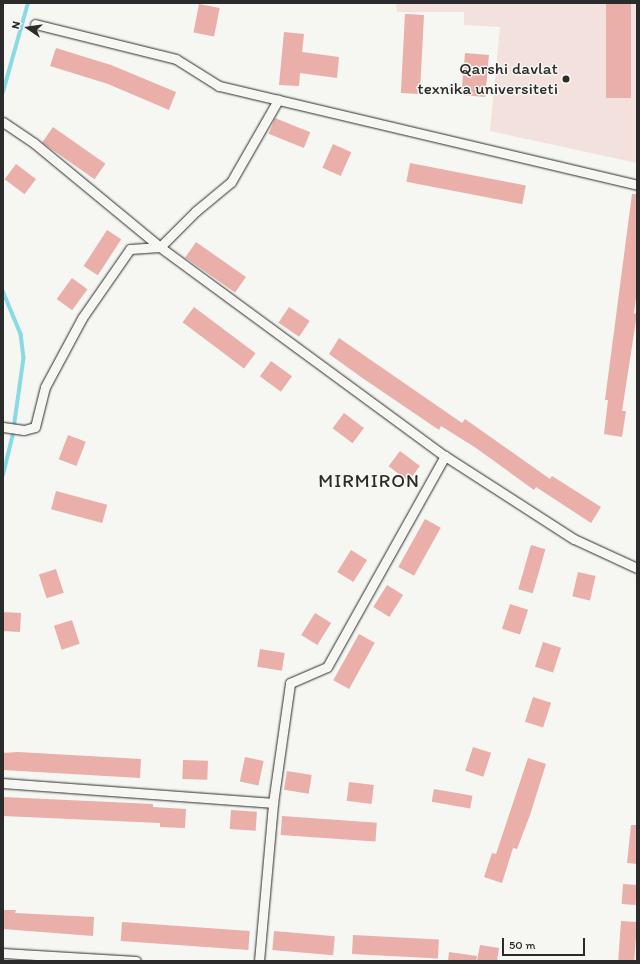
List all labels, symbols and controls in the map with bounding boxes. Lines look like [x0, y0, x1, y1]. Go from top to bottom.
north arrow [8, 8, 48, 48]
text: N [9, 20, 23, 30]
place label: Qarshi davlat texnika universiteti [417, 59, 558, 99]
marker: Qarshi davlat texnika universiteti [561, 74, 571, 84]
district label: MIRMIRON [319, 470, 419, 492]
scale bar [504, 930, 587, 956]
text: 50 m [509, 938, 535, 952]

